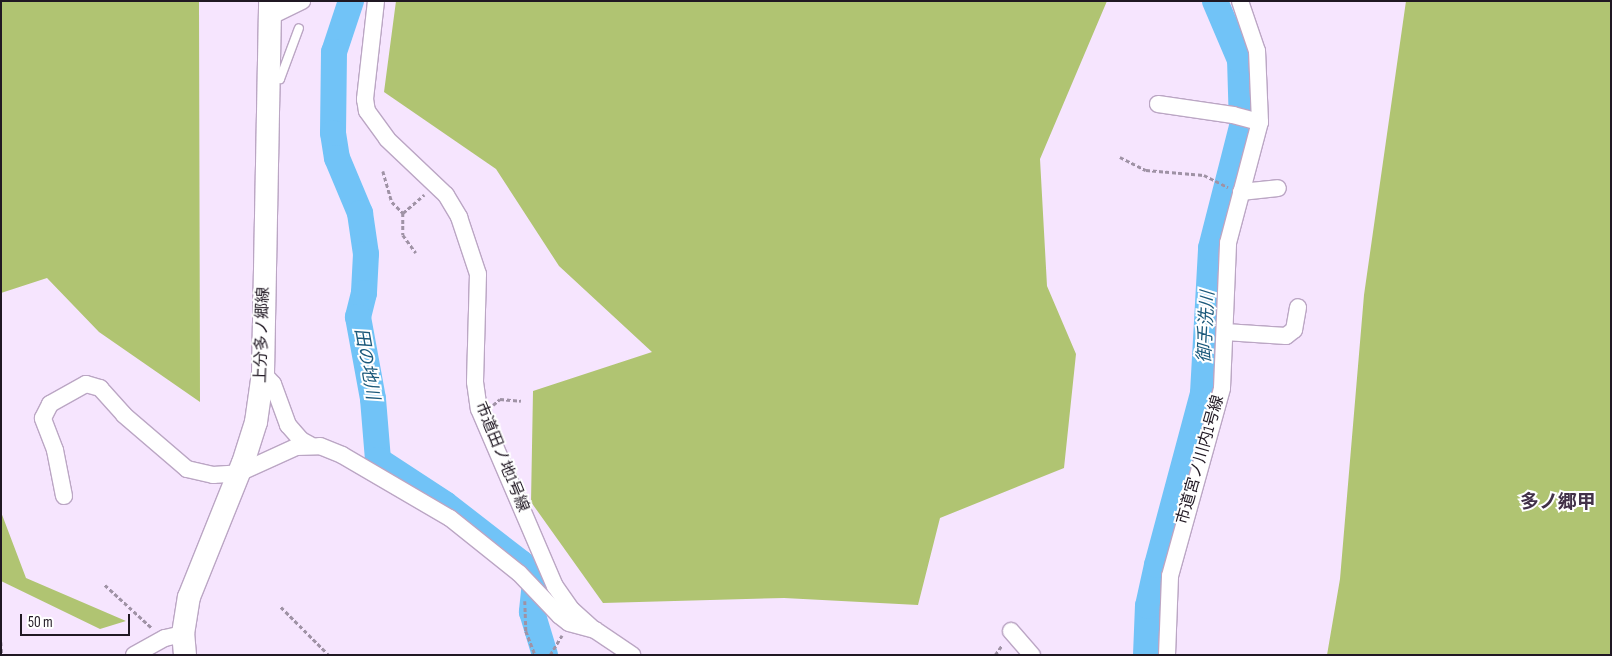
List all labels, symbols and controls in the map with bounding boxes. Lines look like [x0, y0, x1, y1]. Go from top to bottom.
street label: 上分多ノ郷線 [252, 287, 274, 383]
water label: 御手洗川 [1194, 290, 1220, 364]
water label: 田の地川 [349, 327, 383, 401]
street label: 市道宮ノ川内1号線 [1173, 393, 1229, 527]
street label: 市道田ノ地1号線 [470, 399, 532, 515]
district label: 多ノ郷甲 [1520, 492, 1596, 514]
scale bar [22, 604, 132, 636]
text: 50 m [28, 613, 53, 632]

